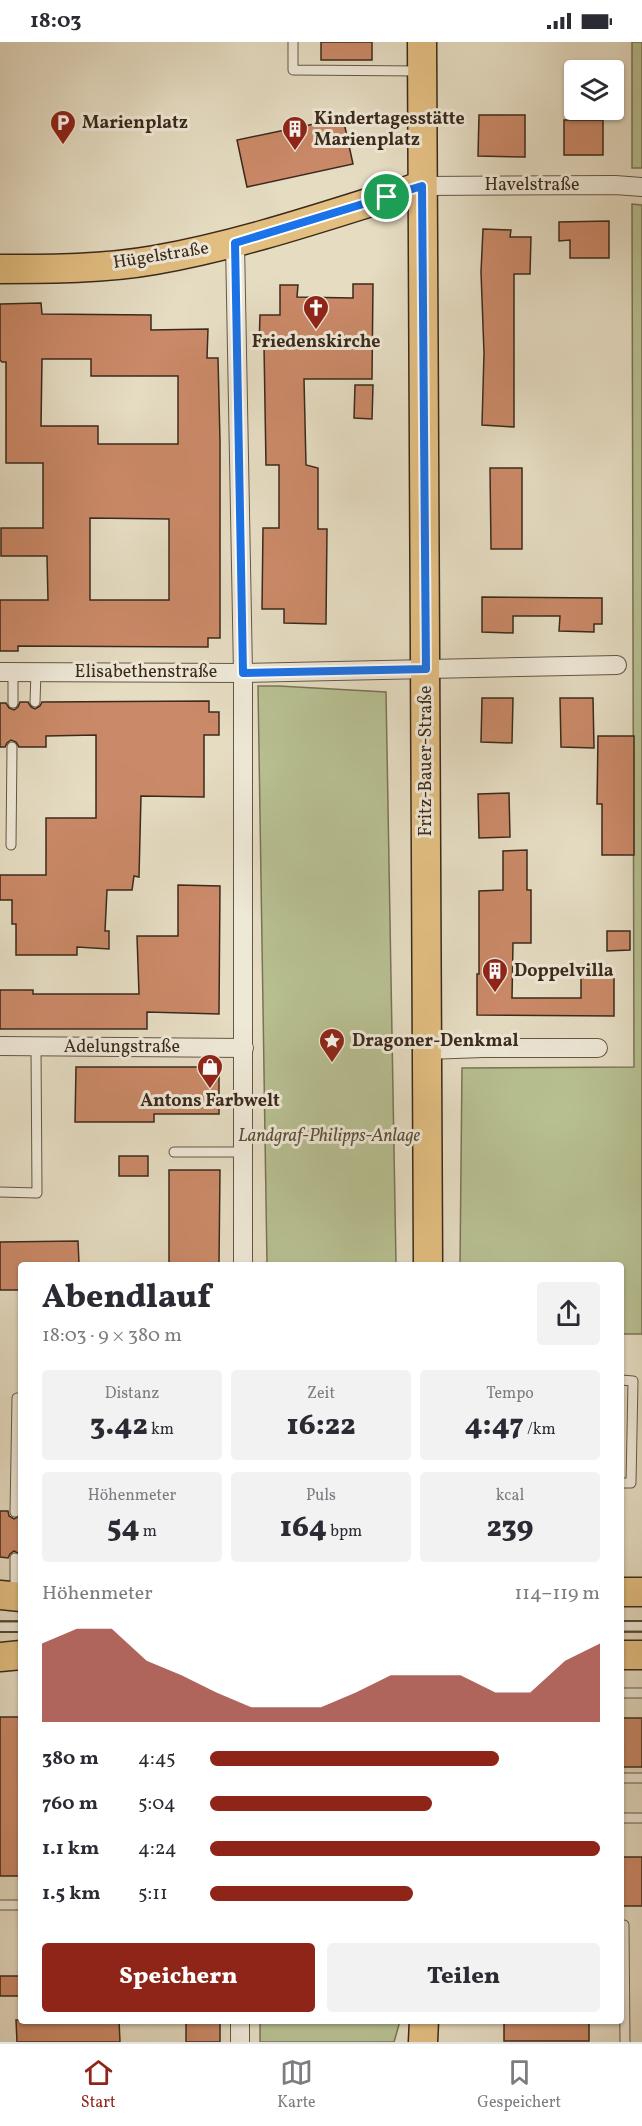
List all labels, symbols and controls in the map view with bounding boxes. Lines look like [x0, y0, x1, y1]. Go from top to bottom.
text: 18:03 [30, 6, 82, 37]
map controls [564, 60, 624, 120]
button: layers [564, 60, 624, 120]
place label: Kindertagesstätte Marienplatz [314, 107, 465, 153]
parking icon: Marienplatz [48, 108, 78, 146]
place label: Marienplatz [82, 111, 188, 136]
building icon: Kindertagesstätte Marienplatz [280, 114, 310, 152]
pin [361, 171, 412, 222]
street label: Havelstraße [484, 173, 580, 198]
icon: arrive [370, 180, 403, 213]
street label: Hügelstraße [111, 236, 211, 276]
church icon: Friedenskirche [301, 293, 331, 331]
place label: Friedenskirche [252, 330, 380, 355]
street label: Elisabethenstraße [75, 660, 217, 685]
street label: Fritz-Bauer-Straße [414, 686, 439, 836]
building icon: Doppelvilla [480, 956, 510, 994]
place label: Doppelvilla [514, 959, 614, 984]
place icon: Dragoner-Denkmal [317, 1026, 347, 1064]
place label: Dragoner-Denkmal [352, 1029, 519, 1054]
street label: Adelungstraße [64, 1035, 180, 1060]
shop icon: Antons Farbwelt [195, 1052, 225, 1090]
place label: Antons Farbwelt [140, 1089, 280, 1114]
park label: Landgraf-Philipps-Anlage [238, 1124, 421, 1149]
text: Abendlauf [42, 1276, 211, 1322]
button: share [537, 1282, 600, 1345]
text: 18:03 · 9 × 380 m [42, 1322, 182, 1350]
text: Distanz [105, 1383, 159, 1405]
text: Zeit [307, 1383, 335, 1405]
text: Tempo [486, 1383, 534, 1405]
text: 3.42 [90, 1405, 148, 1447]
text: 16:22 [286, 1405, 356, 1447]
text: 4:47 [464, 1405, 524, 1447]
text: km [148, 1419, 174, 1441]
text: /km [524, 1419, 556, 1441]
text: Höhenmeter [88, 1485, 176, 1507]
text: Puls [306, 1485, 336, 1507]
text: kcal [496, 1485, 524, 1507]
text: 54 [107, 1507, 140, 1549]
text: 164 [280, 1507, 327, 1549]
text: 239 [486, 1507, 534, 1549]
text: m [140, 1521, 157, 1543]
text: bpm [327, 1521, 362, 1543]
text: Höhenmeter [42, 1580, 153, 1608]
text: 114–119 m [514, 1580, 600, 1608]
text: 380 m [42, 1745, 99, 1773]
text: 4:45 [138, 1745, 176, 1773]
text: 760 m [42, 1790, 98, 1818]
text: 5:04 [138, 1790, 176, 1818]
text: 1.1 km [42, 1835, 99, 1863]
text: 4:24 [138, 1835, 177, 1863]
text: 1.5 km [42, 1880, 101, 1908]
text: 5:11 [138, 1880, 168, 1908]
button: Speichern [42, 1943, 315, 2012]
button: Teilen [327, 1943, 600, 2012]
tab: Start [81, 2056, 116, 2114]
tab: Karte [277, 2056, 316, 2114]
tab: Gespeichert [477, 2056, 561, 2114]

